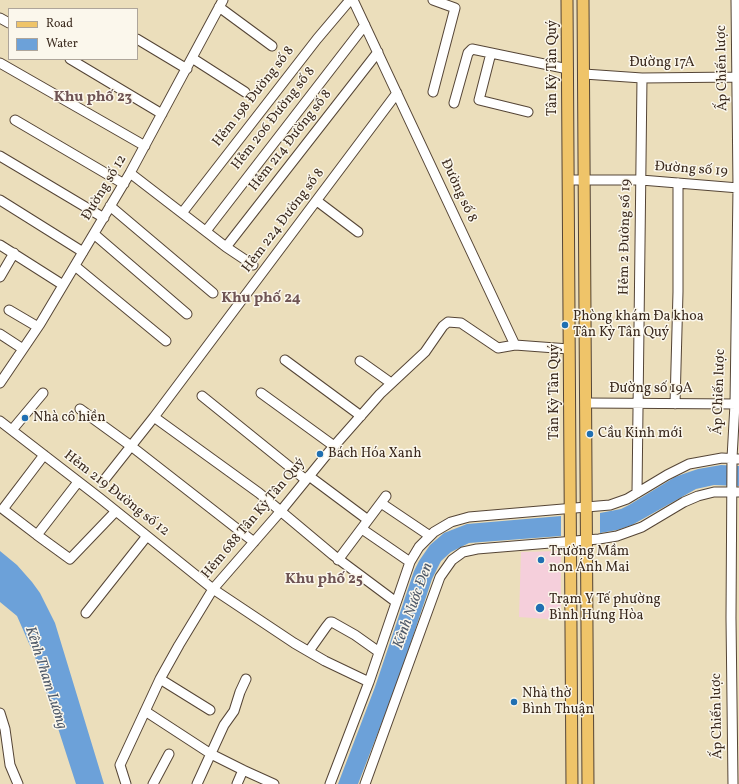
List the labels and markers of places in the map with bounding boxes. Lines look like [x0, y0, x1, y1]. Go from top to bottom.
place label: Phòng khám Đa khoa Tân Kỳ Tân Quý [573, 309, 704, 342]
marker: Phòng khám Đa khoa Tân Kỳ Tân Quý [560, 320, 570, 330]
place label: Nhà cô hiền [33, 410, 106, 426]
marker: Nhà cô hiền [20, 413, 30, 423]
place label: Cầu Kinh mới [598, 426, 682, 442]
marker: Cầu Kinh mới [585, 429, 595, 439]
place label: Bách Hóa Xanh [328, 446, 422, 462]
marker: Bách Hóa Xanh [315, 449, 325, 459]
place label: Trường Mầm non Ánh Mai [549, 544, 630, 576]
marker: Trường Mầm non Ánh Mai [536, 555, 546, 565]
place label: Trạm Y Tế phường Bình Hưng Hòa [549, 592, 661, 624]
marker: Trạm Y Tế phường Bình Hưng Hòa [534, 602, 546, 614]
place label: Nhà thờ Bình Thuận [522, 686, 594, 718]
marker: Nhà thờ Bình Thuận [509, 697, 519, 707]

